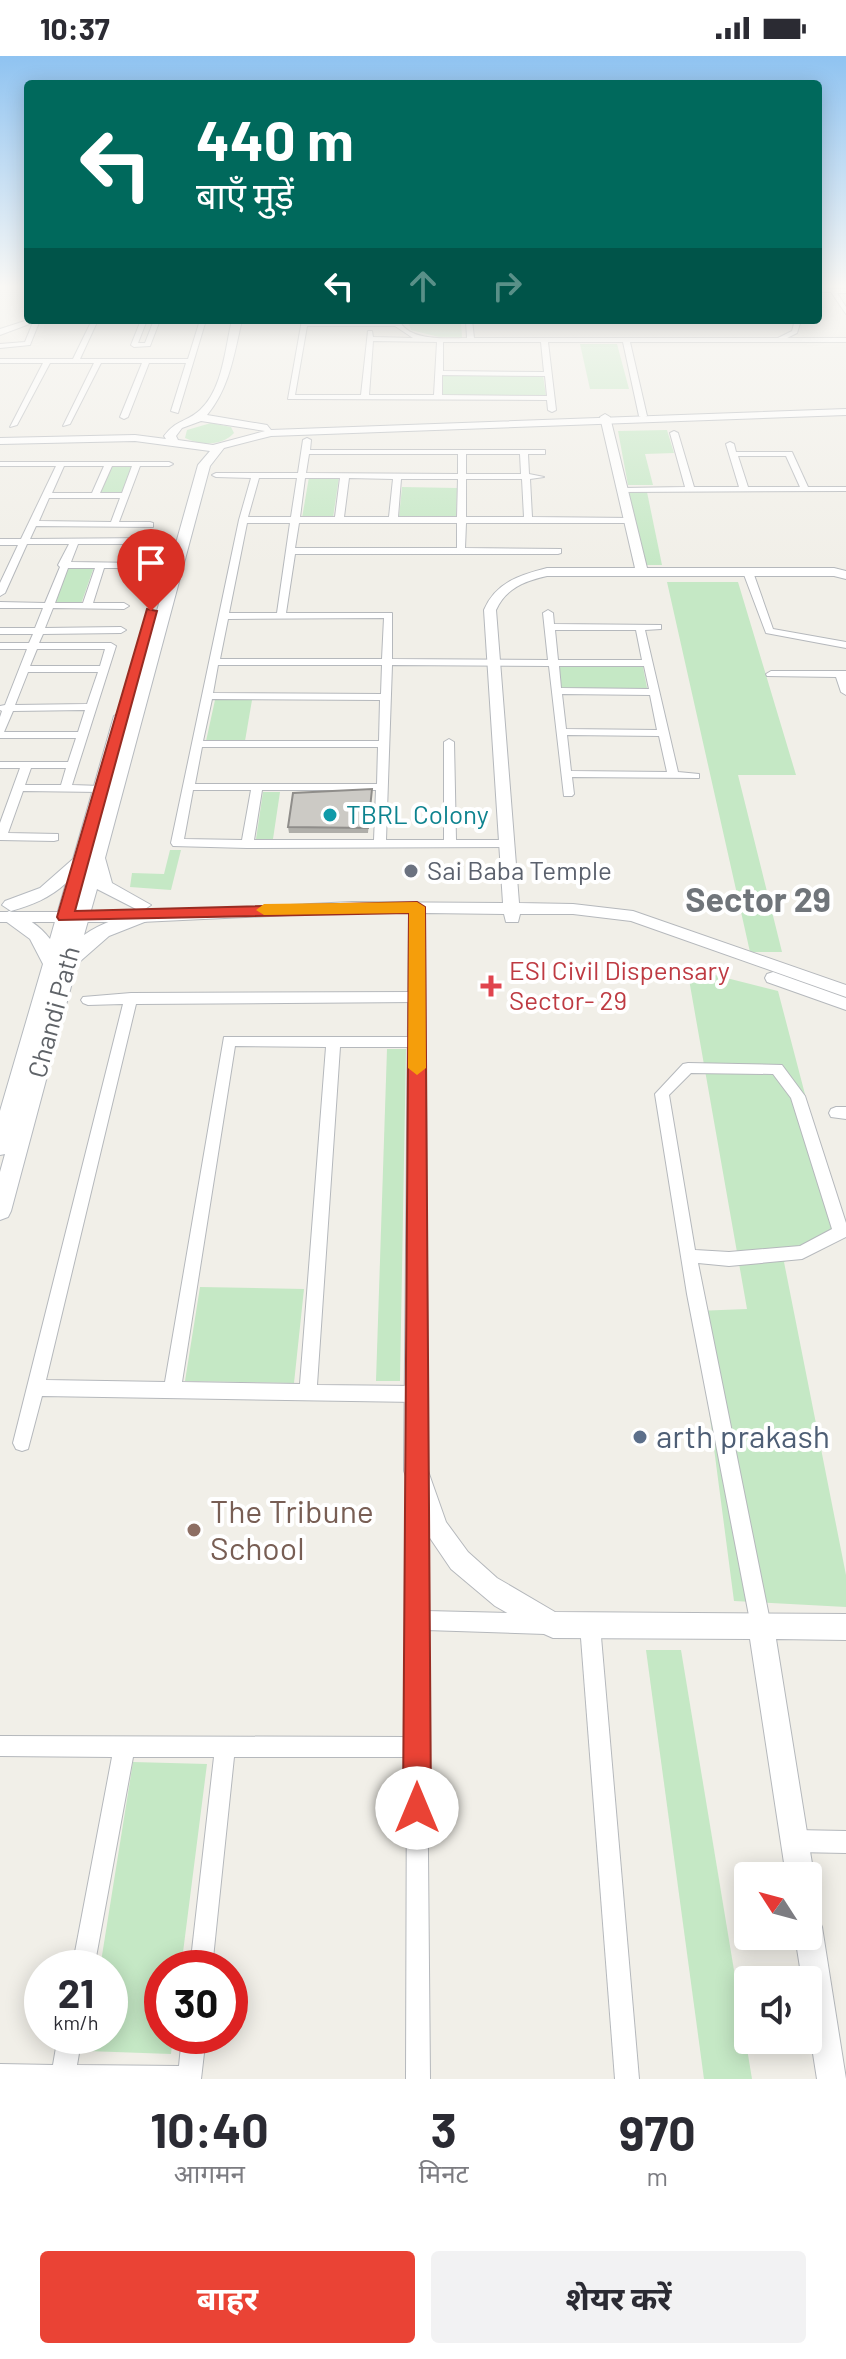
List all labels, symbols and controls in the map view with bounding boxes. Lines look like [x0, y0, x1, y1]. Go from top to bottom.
text: 10:37 [40, 10, 110, 46]
text: 440 m [196, 105, 354, 172]
icon: left [64, 112, 168, 216]
text: बाएँ मुड़ें [196, 173, 294, 216]
icon: left [317, 264, 361, 308]
icon: ahead [401, 264, 445, 308]
icon: right [485, 264, 529, 308]
pin [117, 529, 185, 611]
icon: arrive [129, 541, 173, 585]
place label: TBRL Colony [346, 798, 489, 829]
marker: TBRL Colony [321, 806, 339, 824]
place label: Sai Baba Temple [427, 854, 612, 885]
marker: Sai Baba Temple [402, 862, 420, 880]
district label: Sector 29 [685, 878, 831, 919]
street label: Chandi Path [20, 942, 85, 1081]
place label: ESI Civil Dispensary Sector- 29 [509, 954, 730, 1015]
marker: ESI Civil Dispensary Sector- 29 [480, 975, 502, 997]
place label: arth prakash [656, 1416, 830, 1454]
marker: arth prakash [631, 1428, 649, 1446]
place label: The Tribune School [210, 1491, 374, 1566]
marker: The Tribune School [185, 1521, 203, 1539]
position arrow [375, 1766, 459, 1850]
north arrow [734, 1862, 822, 1950]
map controls [734, 1862, 822, 2054]
speed limit sign: 30 [144, 1950, 248, 2054]
button: sound [734, 1966, 822, 2054]
text: 21 [58, 1968, 94, 2016]
text: km/h [53, 2010, 99, 2034]
text: 10:40 [150, 2100, 269, 2158]
text: 3 [431, 2100, 457, 2158]
text: 970 [619, 2103, 696, 2161]
text: आगमन [174, 2157, 245, 2188]
text: मिनट [419, 2157, 469, 2188]
text: m [647, 2160, 668, 2191]
button: बाहर [40, 2251, 415, 2343]
button: शेयर करें [431, 2251, 806, 2343]

